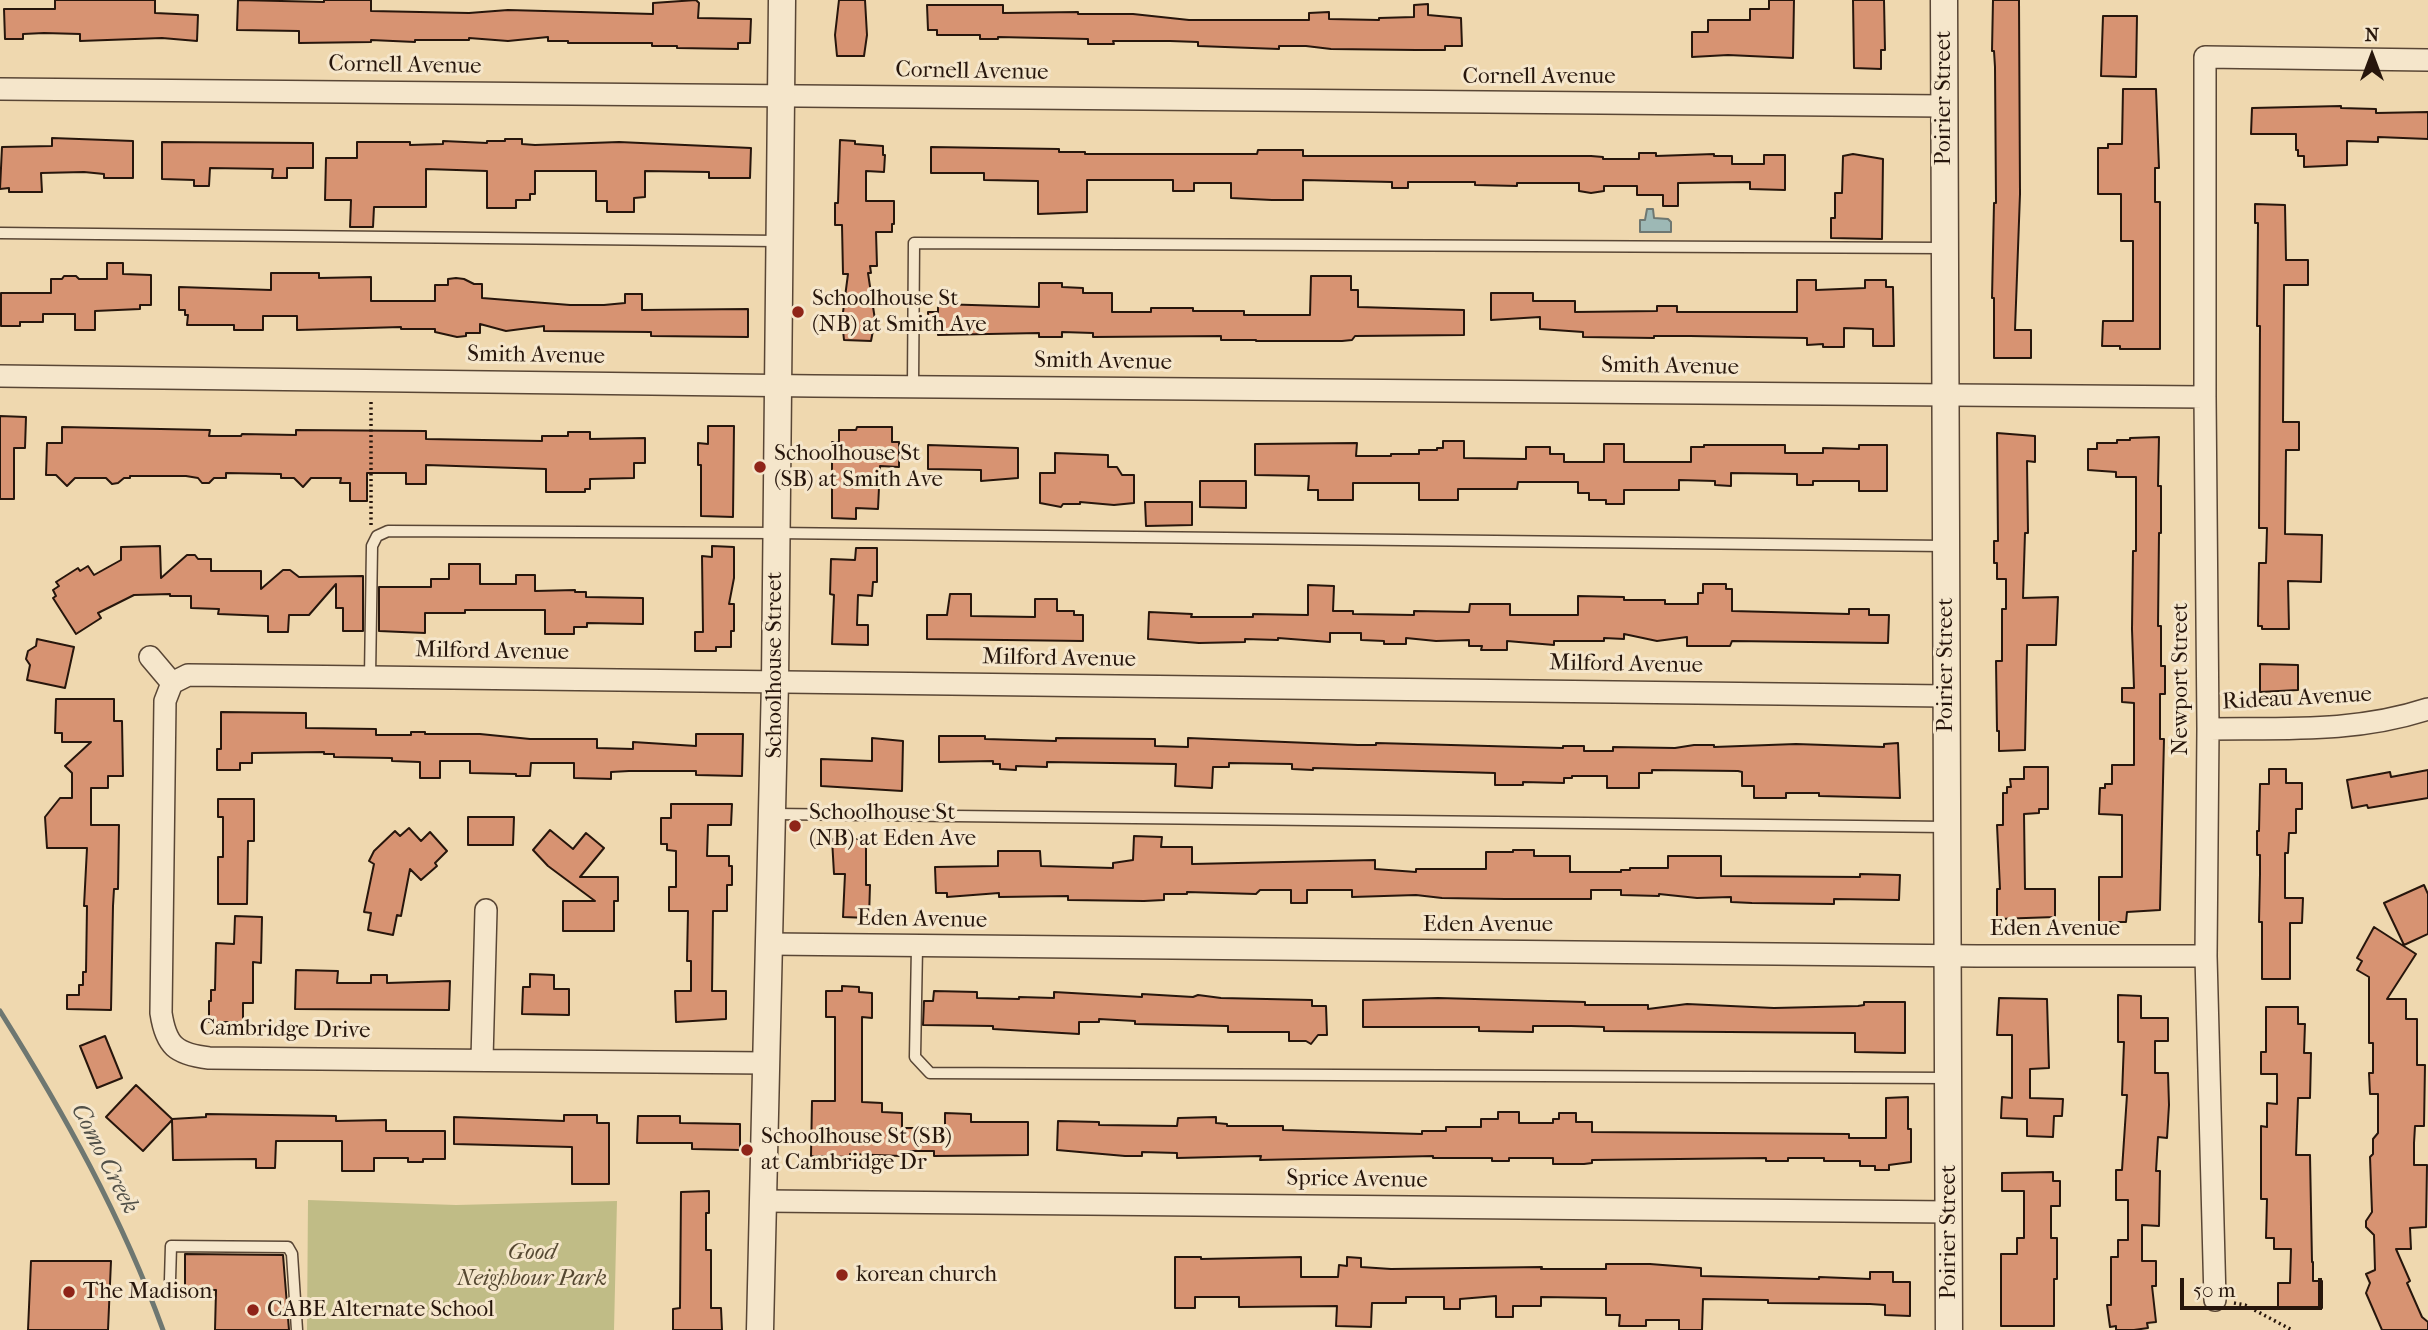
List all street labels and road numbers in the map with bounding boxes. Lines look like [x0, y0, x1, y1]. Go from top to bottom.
street label: Poirier Street [1930, 31, 1958, 165]
street label: Cornell Avenue [328, 51, 482, 81]
street label: Cornell Avenue [895, 57, 1049, 87]
street label: Cornell Avenue [1462, 63, 1616, 91]
street label: Smith Avenue [467, 341, 605, 371]
street label: Smith Avenue [1034, 347, 1172, 377]
street label: Smith Avenue [1601, 352, 1739, 382]
street label: Schoolhouse Street [761, 571, 789, 759]
street label: Poirier Street [1932, 598, 1960, 732]
street label: Newport Street [2167, 602, 2195, 756]
street label: Milford Avenue [415, 637, 569, 667]
street label: Milford Avenue [982, 644, 1136, 674]
street label: Milford Avenue [1549, 650, 1703, 680]
street label: Rideau Avenue [2221, 681, 2373, 717]
street label: Eden Avenue [857, 905, 987, 935]
street label: Eden Avenue [1423, 911, 1553, 939]
street label: Eden Avenue [1990, 915, 2120, 943]
street label: Cambridge Drive [199, 1015, 371, 1045]
street label: Sprice Avenue [1286, 1165, 1428, 1195]
street label: Poirier Street [1935, 1165, 1963, 1299]

